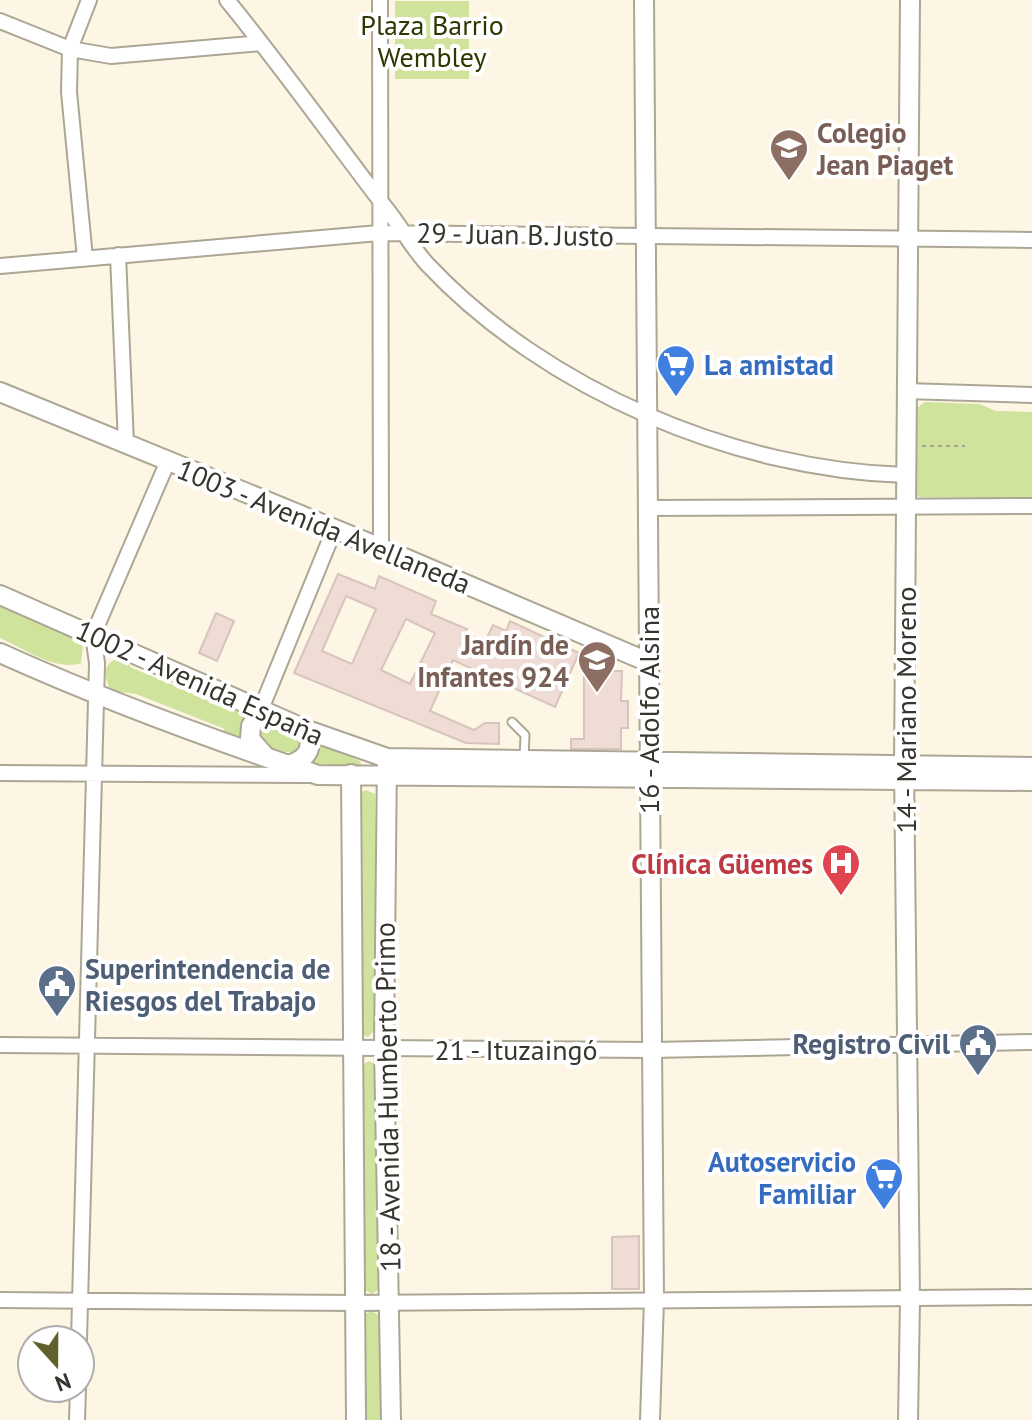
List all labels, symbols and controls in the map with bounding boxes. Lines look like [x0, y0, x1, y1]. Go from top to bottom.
park label: Plaza Barrio Wembley [360, 6, 504, 75]
place label: Colegio Jean Piaget [816, 114, 953, 183]
school or university icon: Colegio Jean Piaget [768, 127, 810, 182]
street label: 29 - Juan B. Justo [416, 214, 614, 254]
supermarket icon: La amistad [655, 343, 697, 398]
place label: La amistad [704, 346, 834, 383]
street label: 1003 - Avenida Avellaneda [172, 450, 476, 602]
street label: 14 - Mariano Moreno [887, 586, 924, 834]
street label: 16 - Adolfo Alsina [630, 606, 667, 814]
street label: 1002 - Avenida España [70, 611, 330, 753]
place label: Jardín de Infantes 924 [417, 626, 569, 695]
school or university icon: Jardín de Infantes 924 [576, 639, 618, 694]
hospital icon: Clínica Güemes [820, 842, 862, 897]
place label: Clínica Güemes [631, 845, 813, 882]
street label: 18 - Avenida Humberto Primo [365, 922, 409, 1272]
place label: Superintendencia de Riesgos del Trabajo [85, 950, 331, 1019]
public building icon: Superintendencia de Riesgos del Trabajo [36, 963, 78, 1018]
public building icon: Registro Civil [957, 1022, 999, 1077]
place label: Registro Civil [792, 1025, 951, 1062]
street label: 21 - Ituzaingó [434, 1031, 598, 1068]
place label: Autoservicio Familiar [708, 1143, 856, 1212]
supermarket icon: Autoservicio Familiar [863, 1156, 905, 1211]
north arrow [16, 1324, 96, 1404]
text: N [51, 1367, 75, 1398]

